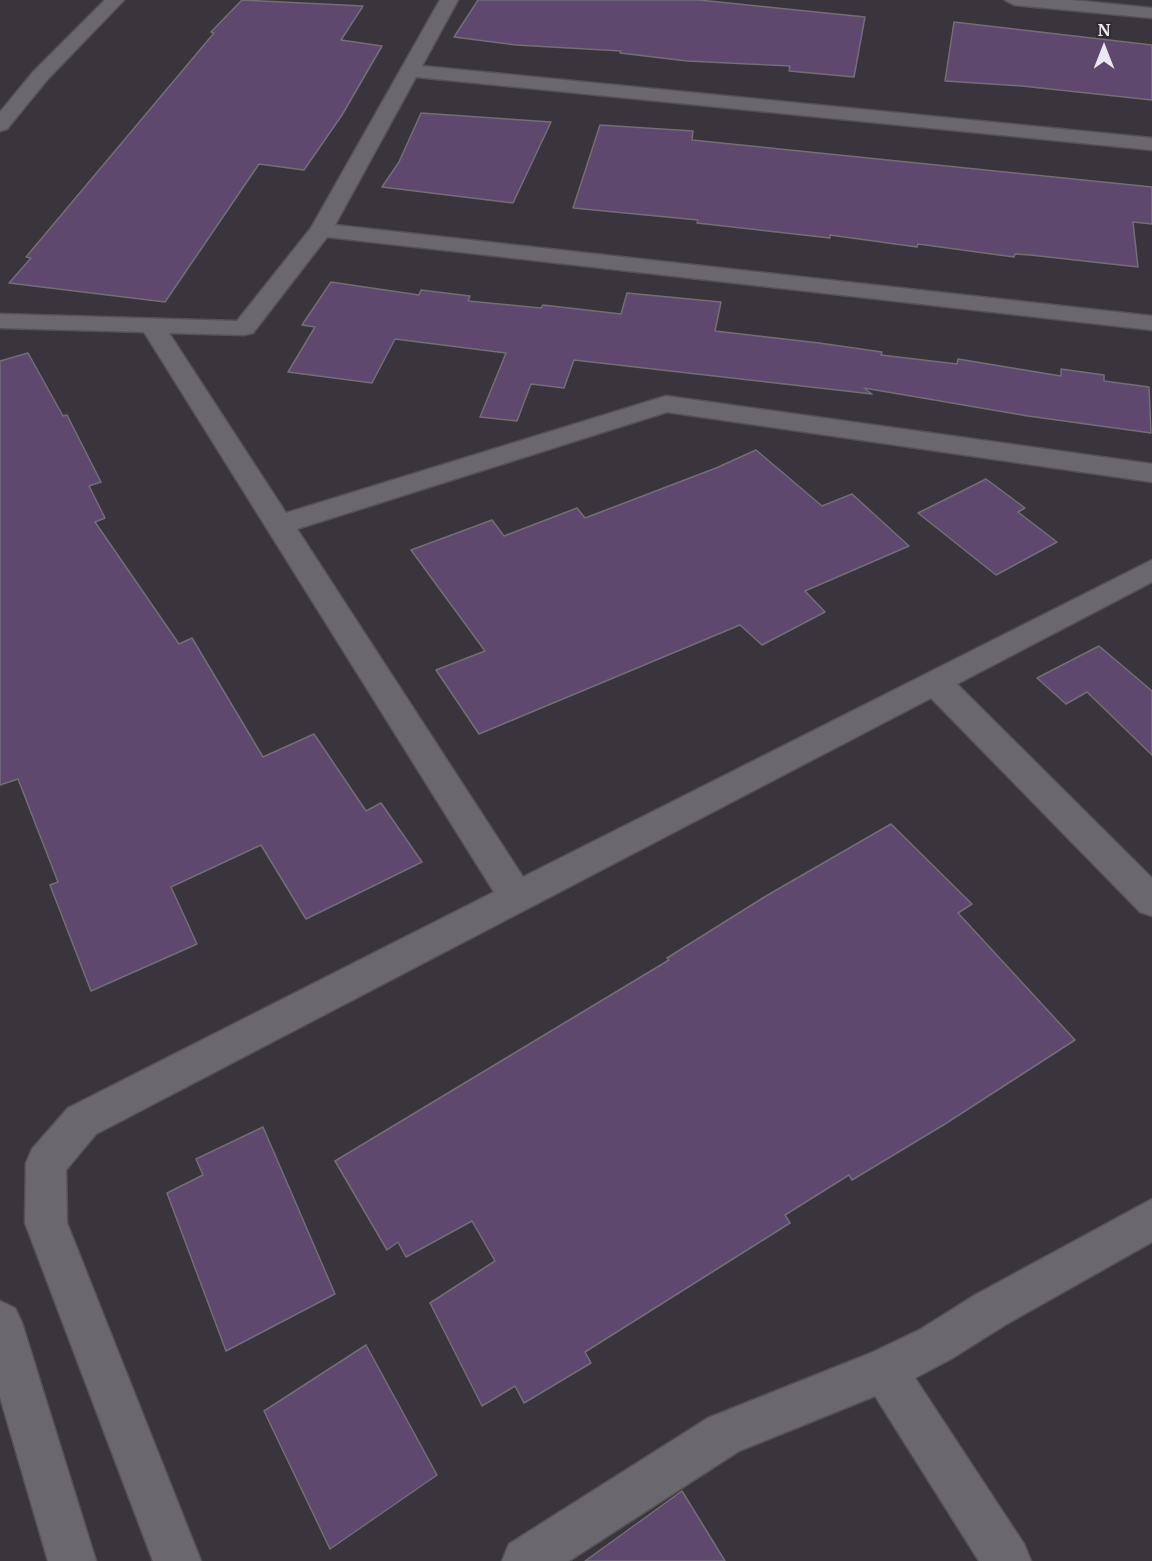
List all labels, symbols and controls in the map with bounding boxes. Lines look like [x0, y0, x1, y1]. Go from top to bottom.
north arrow [1074, 18, 1134, 78]
text: N [1098, 20, 1110, 40]

